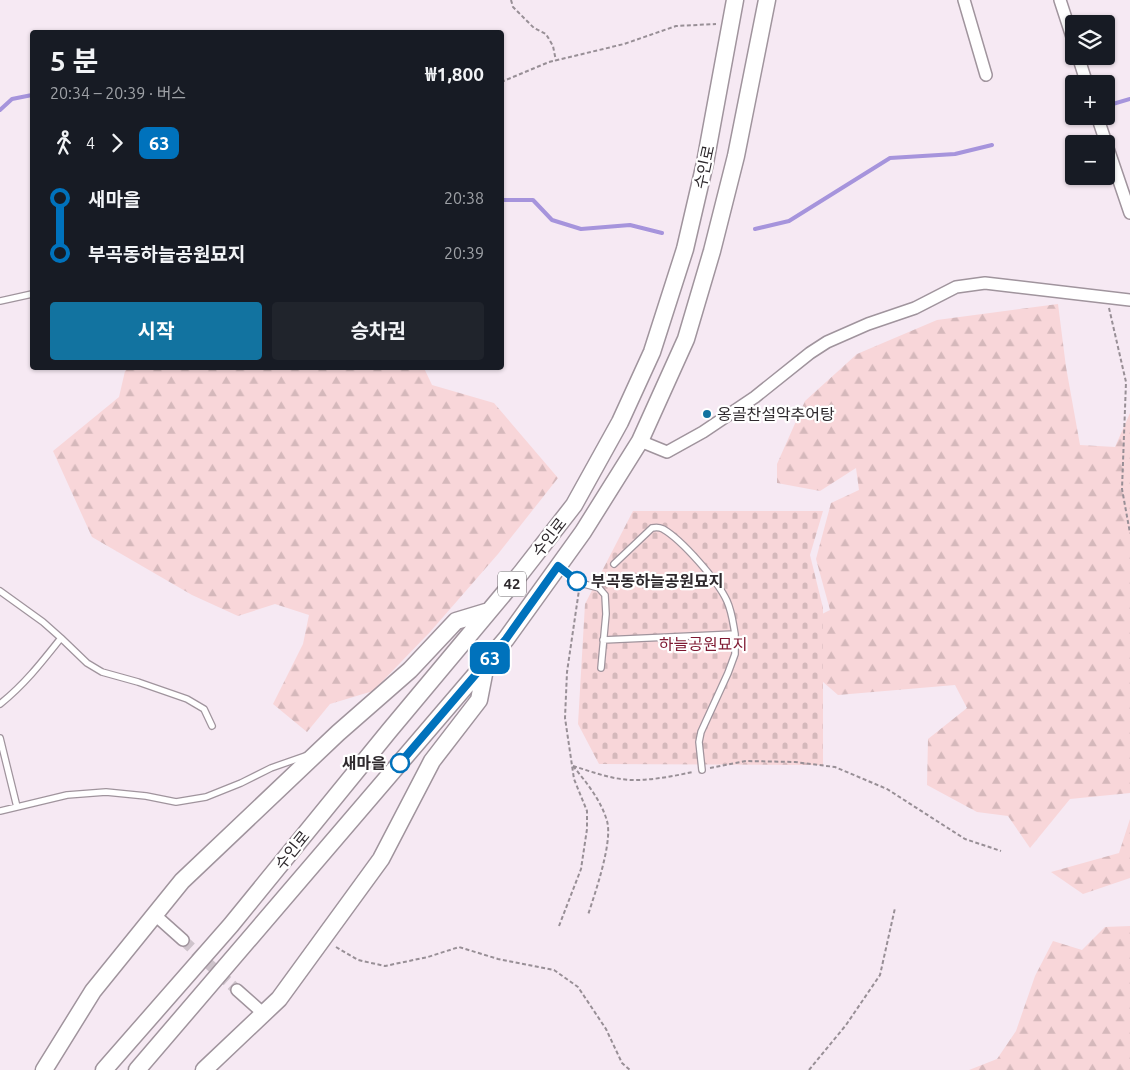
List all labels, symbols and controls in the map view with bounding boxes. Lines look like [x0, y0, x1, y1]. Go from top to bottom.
map controls [1065, 15, 1115, 185]
button: layers [1065, 15, 1115, 65]
text: 5 분 [50, 45, 98, 76]
text: ₩1,800 [425, 63, 484, 85]
button: + [1065, 75, 1115, 125]
text: 20:34 – 20:39 · 버스 [50, 84, 186, 102]
icon: walk [50, 129, 78, 157]
icon: forward [103, 129, 131, 157]
text: 63 [149, 133, 169, 153]
text: 4 [86, 134, 95, 152]
button: − [1065, 135, 1115, 185]
street label: 수인로 [691, 143, 717, 190]
text: 새마을 [88, 188, 140, 210]
text: 20:38 [444, 189, 484, 207]
text: 부곡동하늘공원묘지 [88, 243, 245, 265]
text: 20:39 [444, 244, 484, 262]
button: 시작 [50, 302, 262, 360]
button: 승차권 [272, 302, 484, 360]
place label: 옹골찬설악추어탕 [717, 405, 835, 423]
marker: 옹골찬설악추어탕 [701, 408, 713, 420]
street label: 수인로 [528, 514, 570, 560]
marker: 부곡동하늘공원묘지 [567, 571, 587, 591]
road number: 42 [498, 572, 526, 596]
place label: 부곡동하늘공원묘지 [591, 572, 723, 590]
park label: 하늘공원묘지 [659, 635, 747, 653]
line badge: 63 [468, 642, 512, 674]
text: 63 [480, 648, 500, 668]
marker: 새마을 [390, 753, 410, 773]
place label: 새마을 [342, 754, 386, 772]
street label: 수인로 [271, 827, 313, 873]

